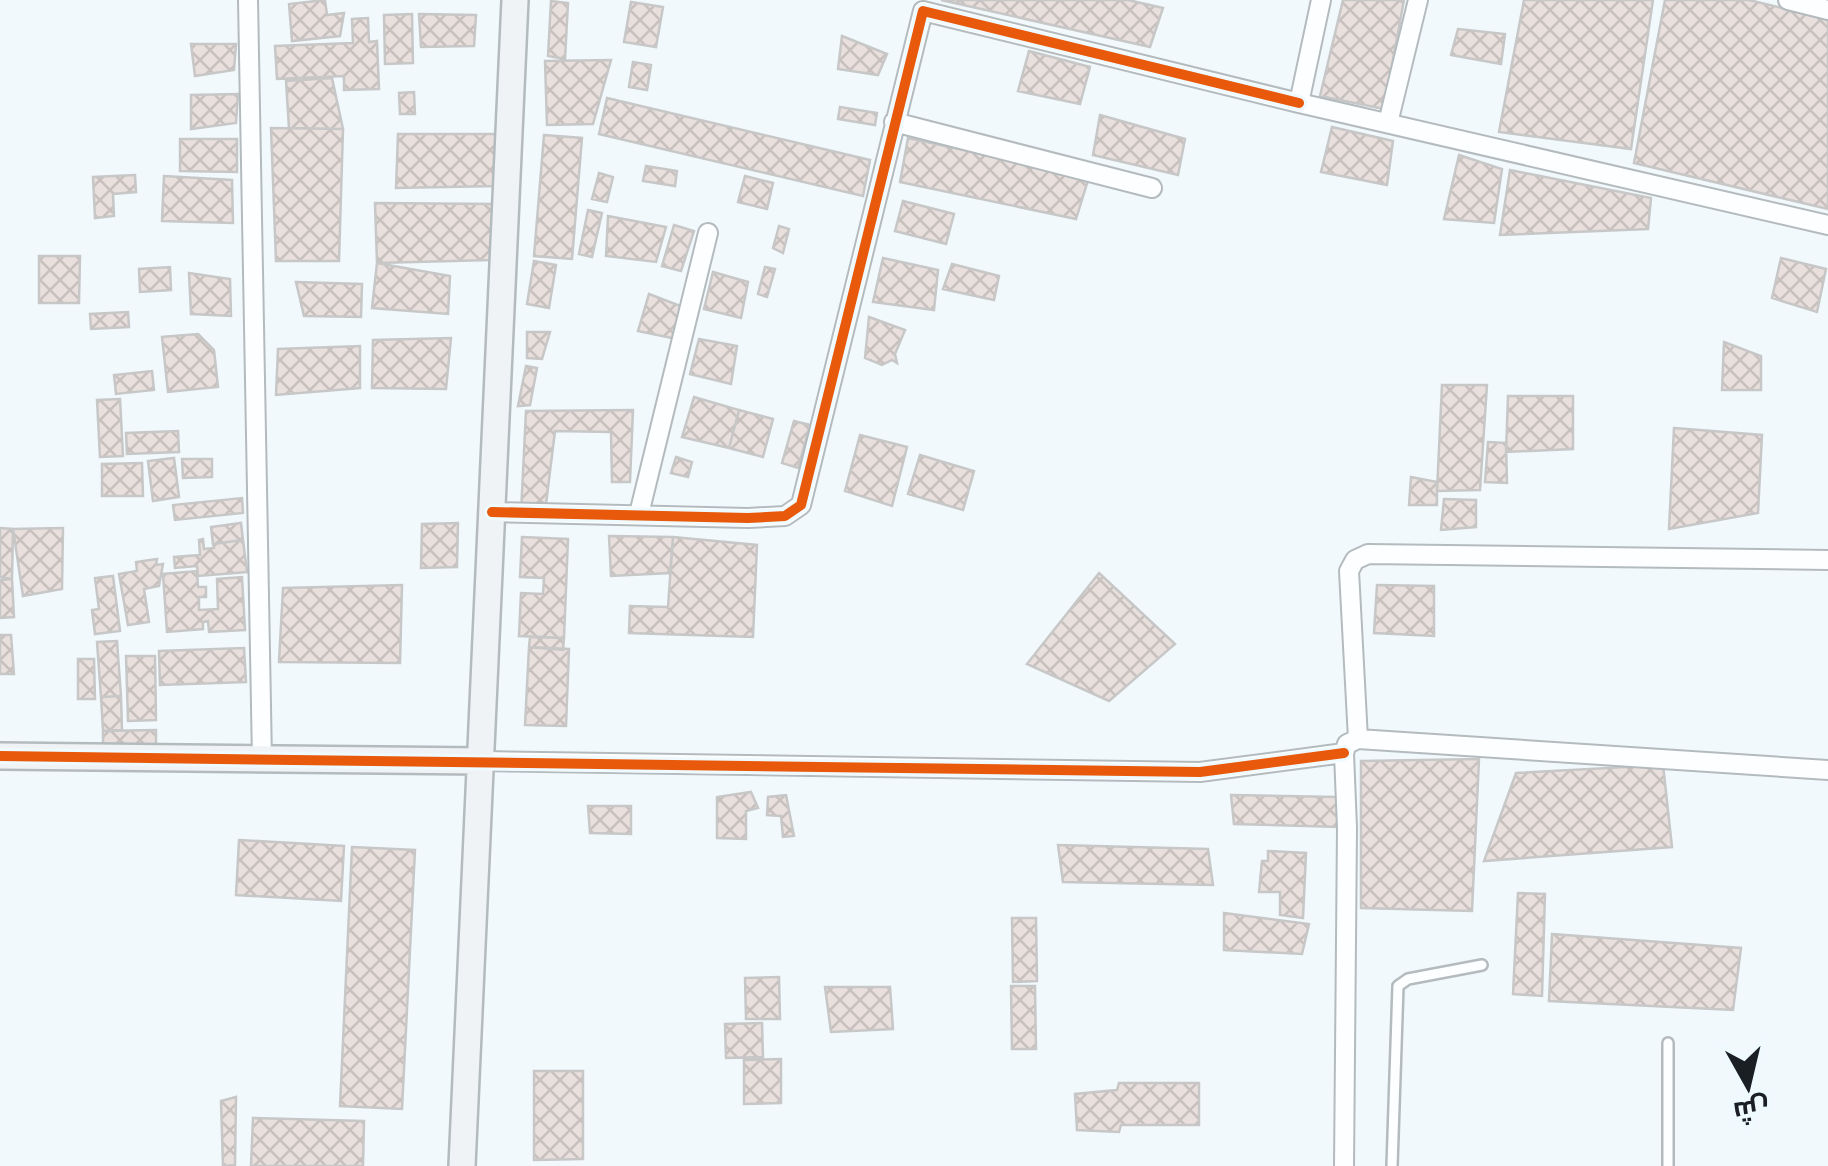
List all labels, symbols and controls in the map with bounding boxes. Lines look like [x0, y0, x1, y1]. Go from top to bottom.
north arrow [1698, 1036, 1798, 1136]
text: ش [1731, 1091, 1772, 1131]

